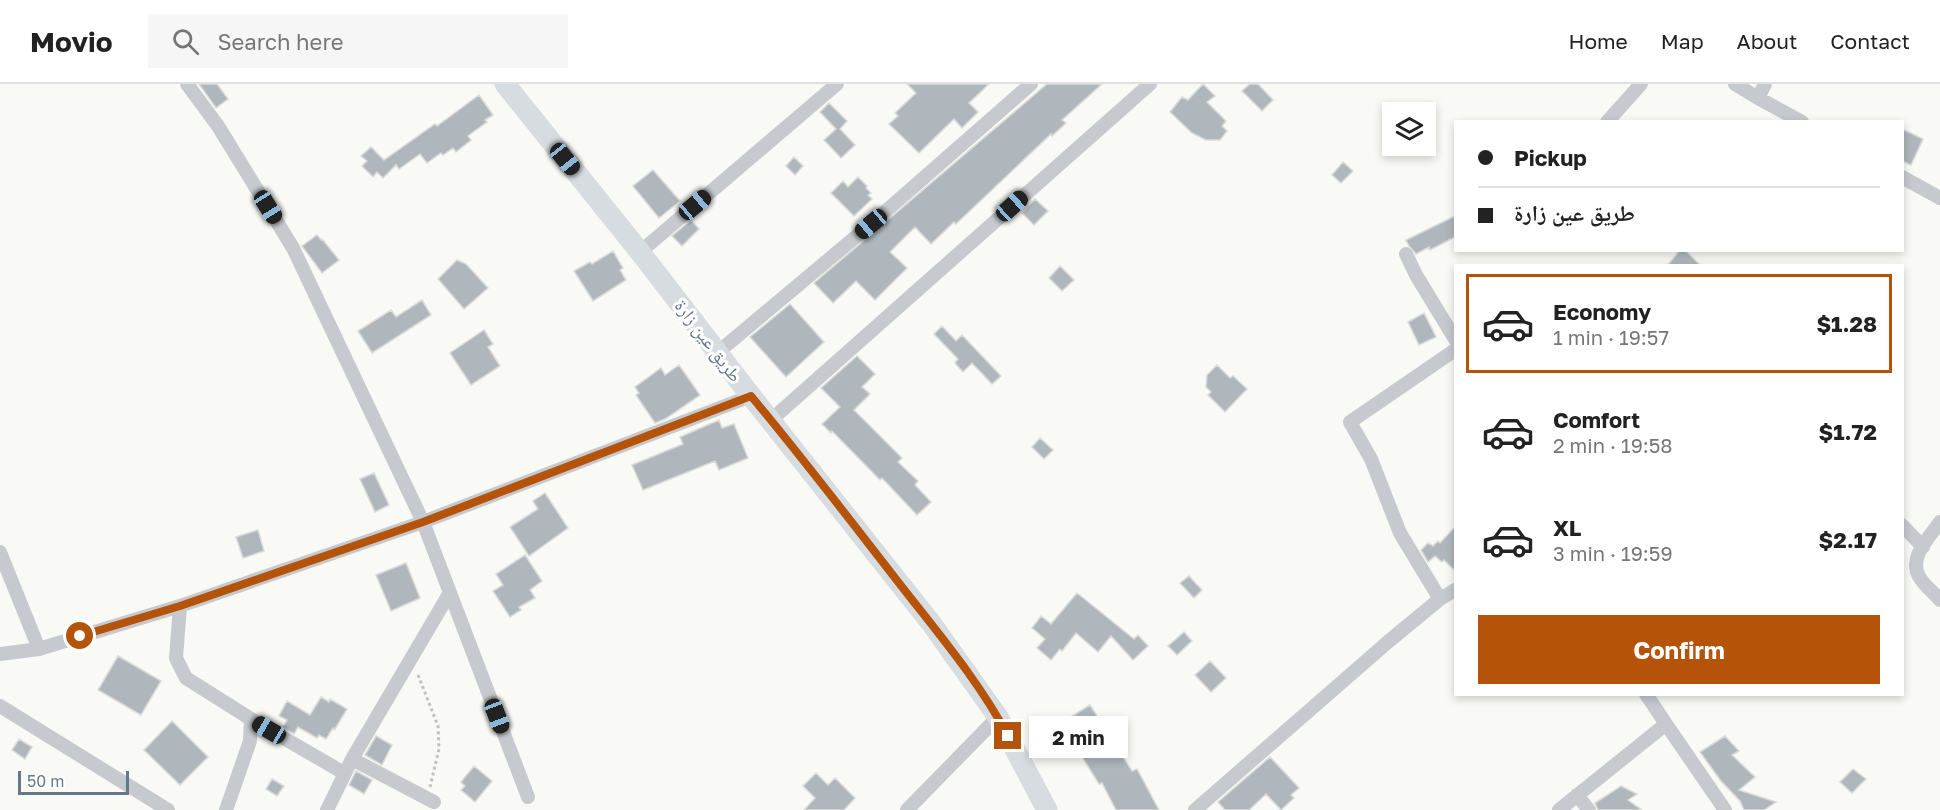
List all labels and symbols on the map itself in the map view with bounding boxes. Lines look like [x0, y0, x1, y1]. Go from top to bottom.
car [547, 139, 583, 179]
car [251, 187, 285, 227]
car [675, 187, 715, 223]
car [993, 187, 1031, 225]
car [851, 206, 891, 242]
street label: طريق عين زارة [670, 295, 747, 387]
route start [66, 622, 93, 649]
car [482, 696, 512, 736]
car [249, 713, 289, 747]
callout: 2 min [1029, 715, 1128, 757]
route end [994, 722, 1021, 749]
scale bar [18, 768, 129, 796]

